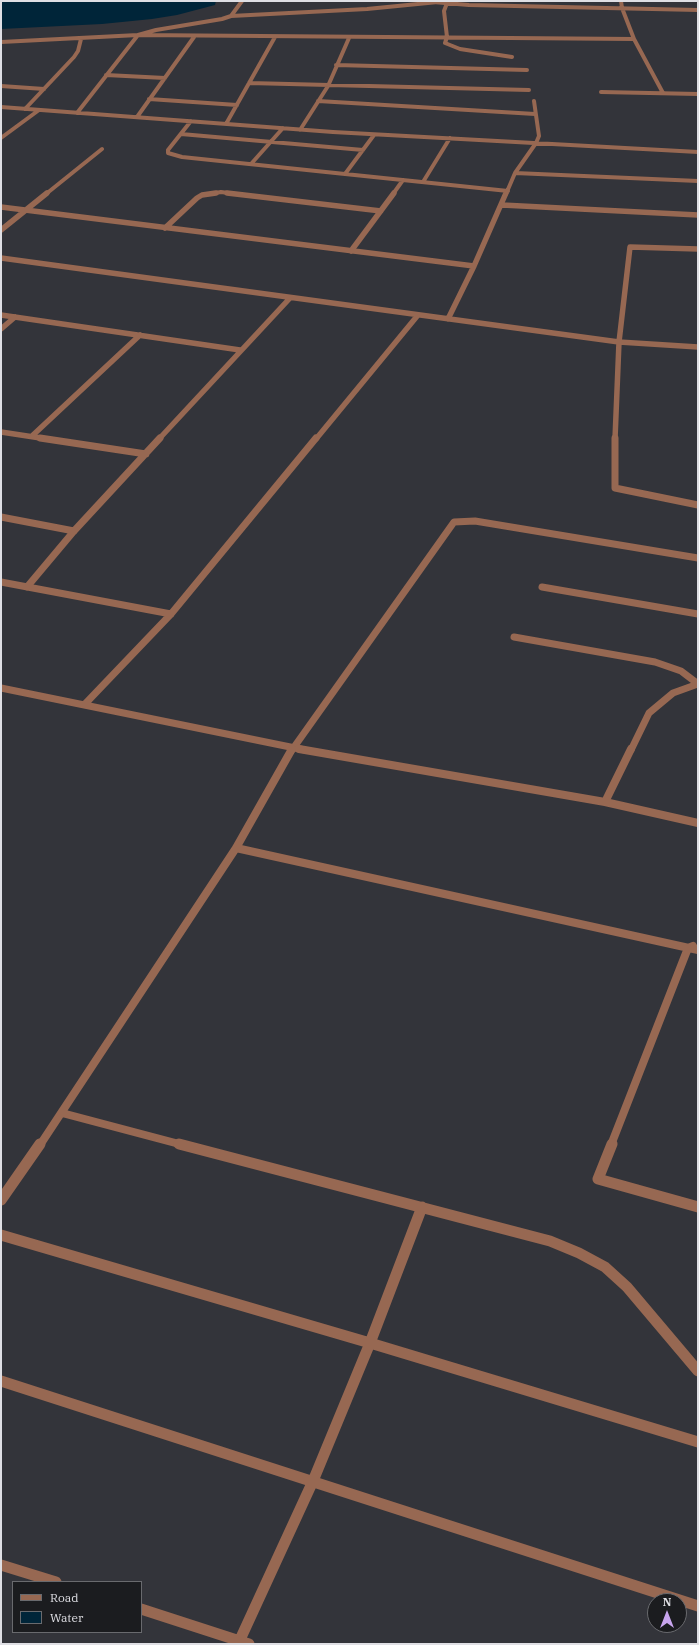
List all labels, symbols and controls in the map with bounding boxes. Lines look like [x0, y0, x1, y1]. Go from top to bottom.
legend [12, 1581, 142, 1633]
text: Road [50, 1590, 79, 1605]
north arrow [647, 1593, 687, 1633]
text: N [663, 1595, 671, 1609]
text: Water [50, 1610, 83, 1625]

